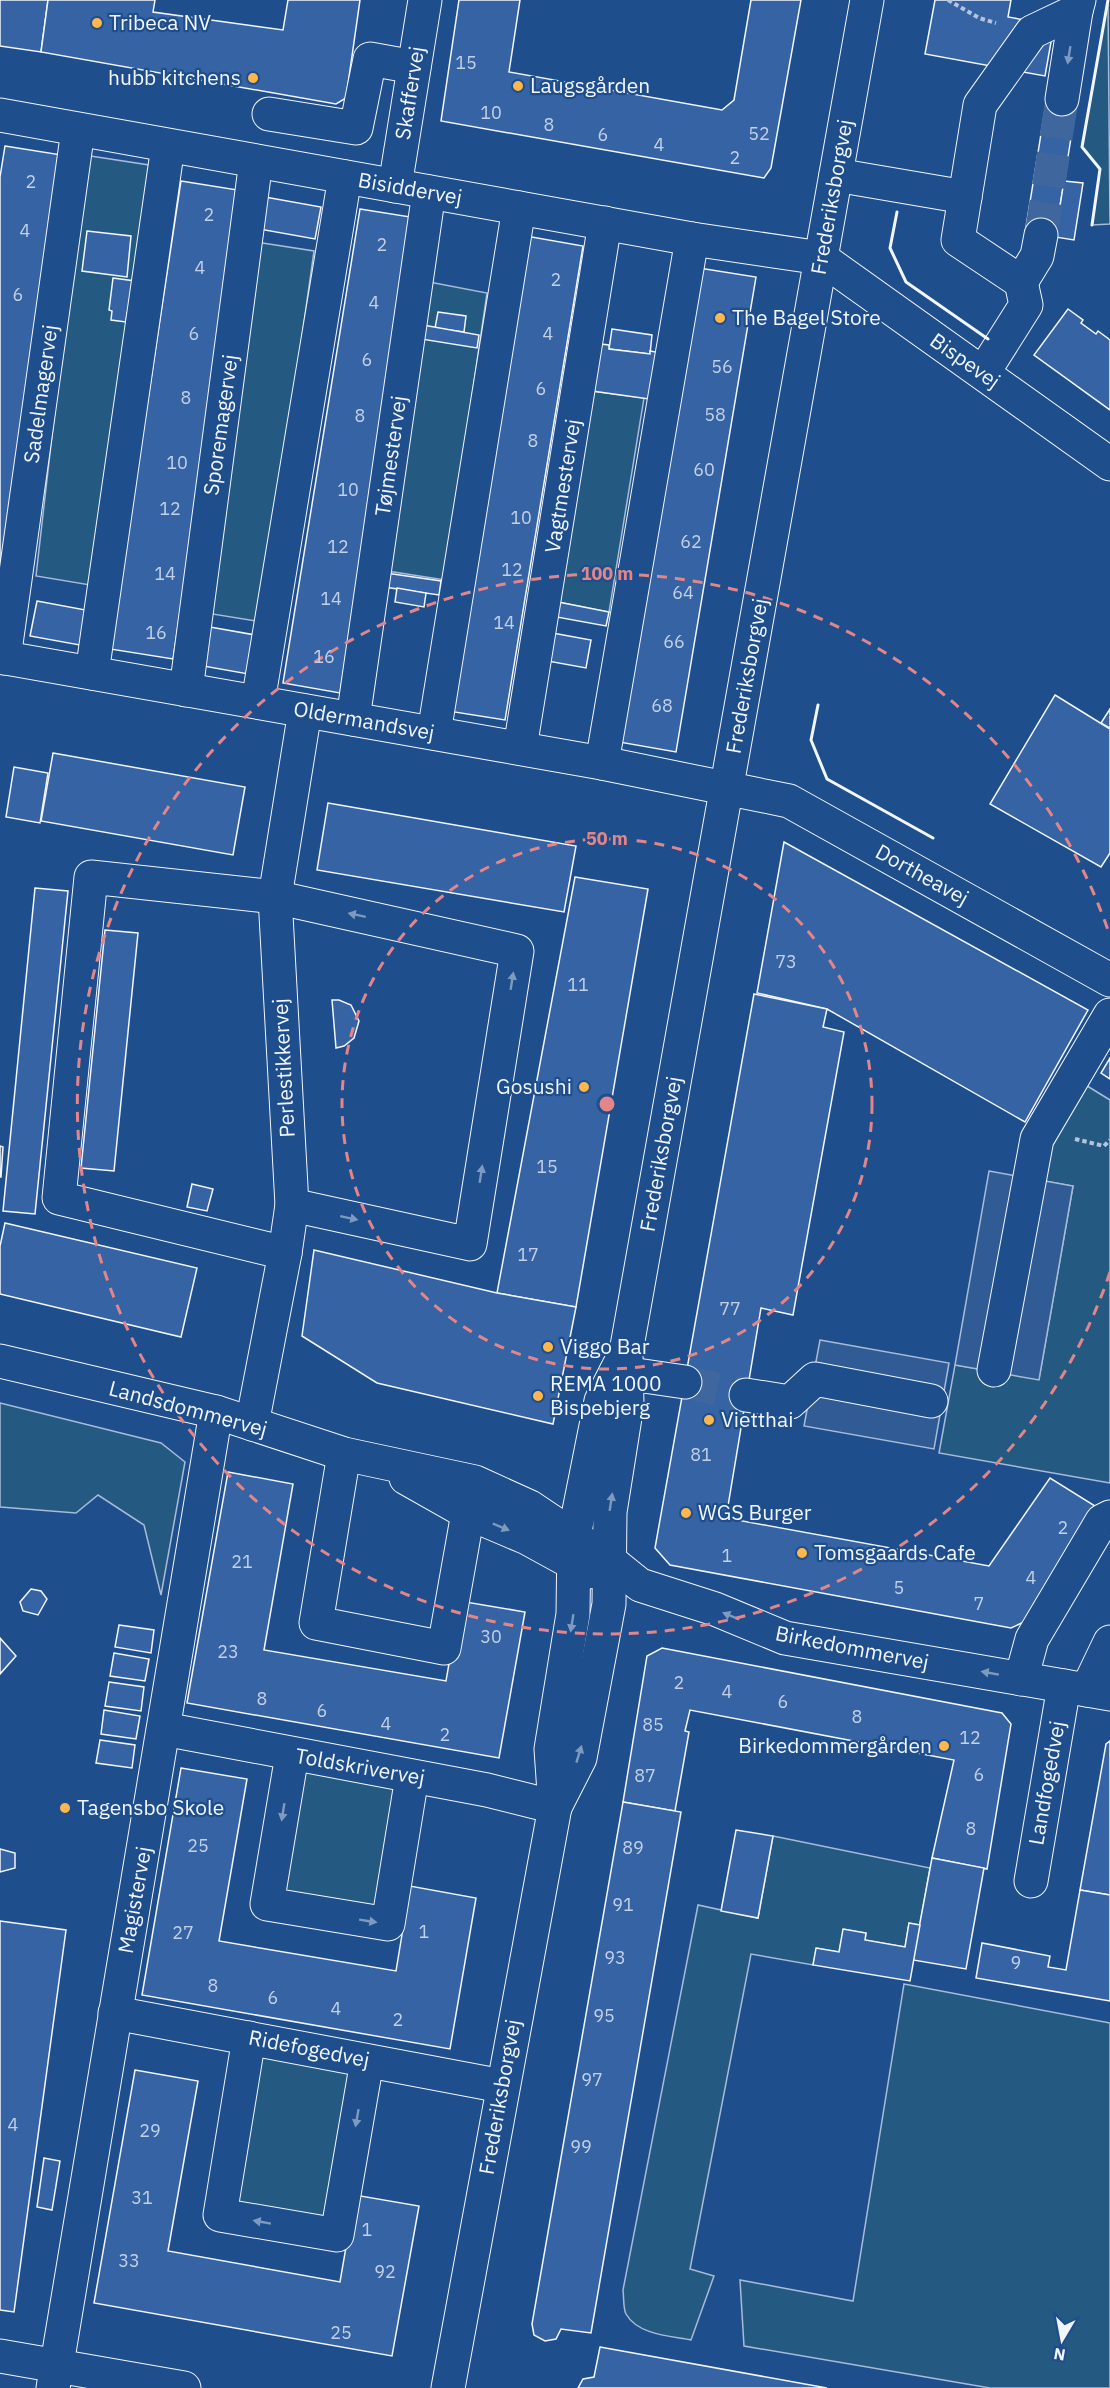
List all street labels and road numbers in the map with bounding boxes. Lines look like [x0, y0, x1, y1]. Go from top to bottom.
street label: Skaffervej [388, 44, 430, 142]
street label: Frederiksborgvej [804, 117, 858, 277]
street label: Bisiddervej [356, 165, 464, 211]
street label: Sadelmagervej [16, 323, 64, 465]
street label: Bispevej [925, 326, 1006, 395]
street label: Sporemagervej [196, 353, 244, 497]
street label: Tøjmestervej [368, 394, 412, 518]
street label: Vagtmestervej [538, 417, 586, 555]
street label: Frederiksborgvej [719, 596, 773, 756]
street label: Oldermandsvej [292, 694, 437, 746]
street label: Dortheavej [871, 837, 974, 911]
street label: Perlestikkervej [265, 998, 301, 1139]
street label: Frederiksborgvej [633, 1074, 687, 1234]
street label: Landsdommervej [106, 1373, 271, 1443]
street label: Birkedommervej [773, 1618, 931, 1676]
street label: Landfogedvej [1021, 1718, 1071, 1847]
street label: Toldskrivervej [293, 1741, 427, 1791]
street label: Magistervej [111, 1844, 157, 1956]
street label: Frederiksborgvej [472, 2017, 526, 2177]
street label: Ridefogedvej [246, 2023, 372, 2073]

